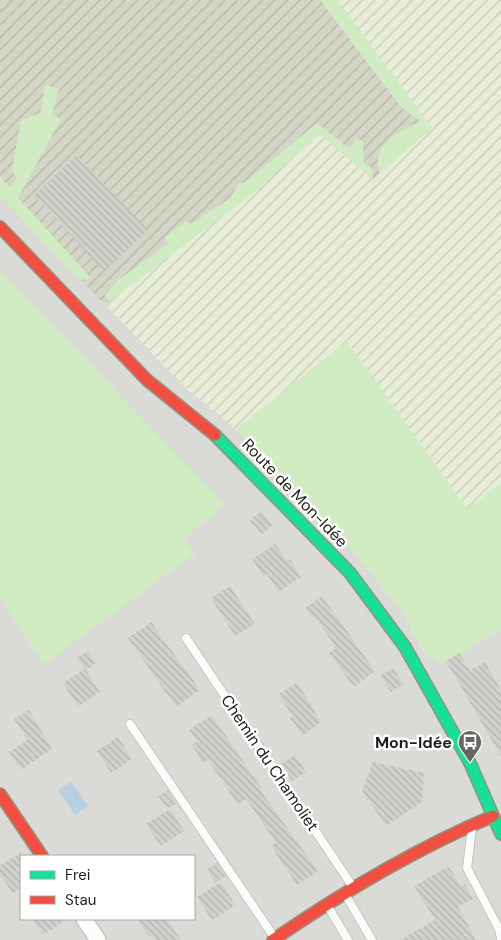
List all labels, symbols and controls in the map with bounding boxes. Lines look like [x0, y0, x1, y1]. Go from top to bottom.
street label: Route de Mon-Idée [238, 434, 352, 552]
street label: Chemin du Chamoliet [216, 691, 324, 835]
bus stop icon: Mon-Idée [457, 729, 483, 763]
place label: Mon-Idée [375, 732, 452, 753]
legend [20, 855, 195, 920]
text: Frei [65, 865, 90, 885]
text: Stau [65, 890, 96, 910]

